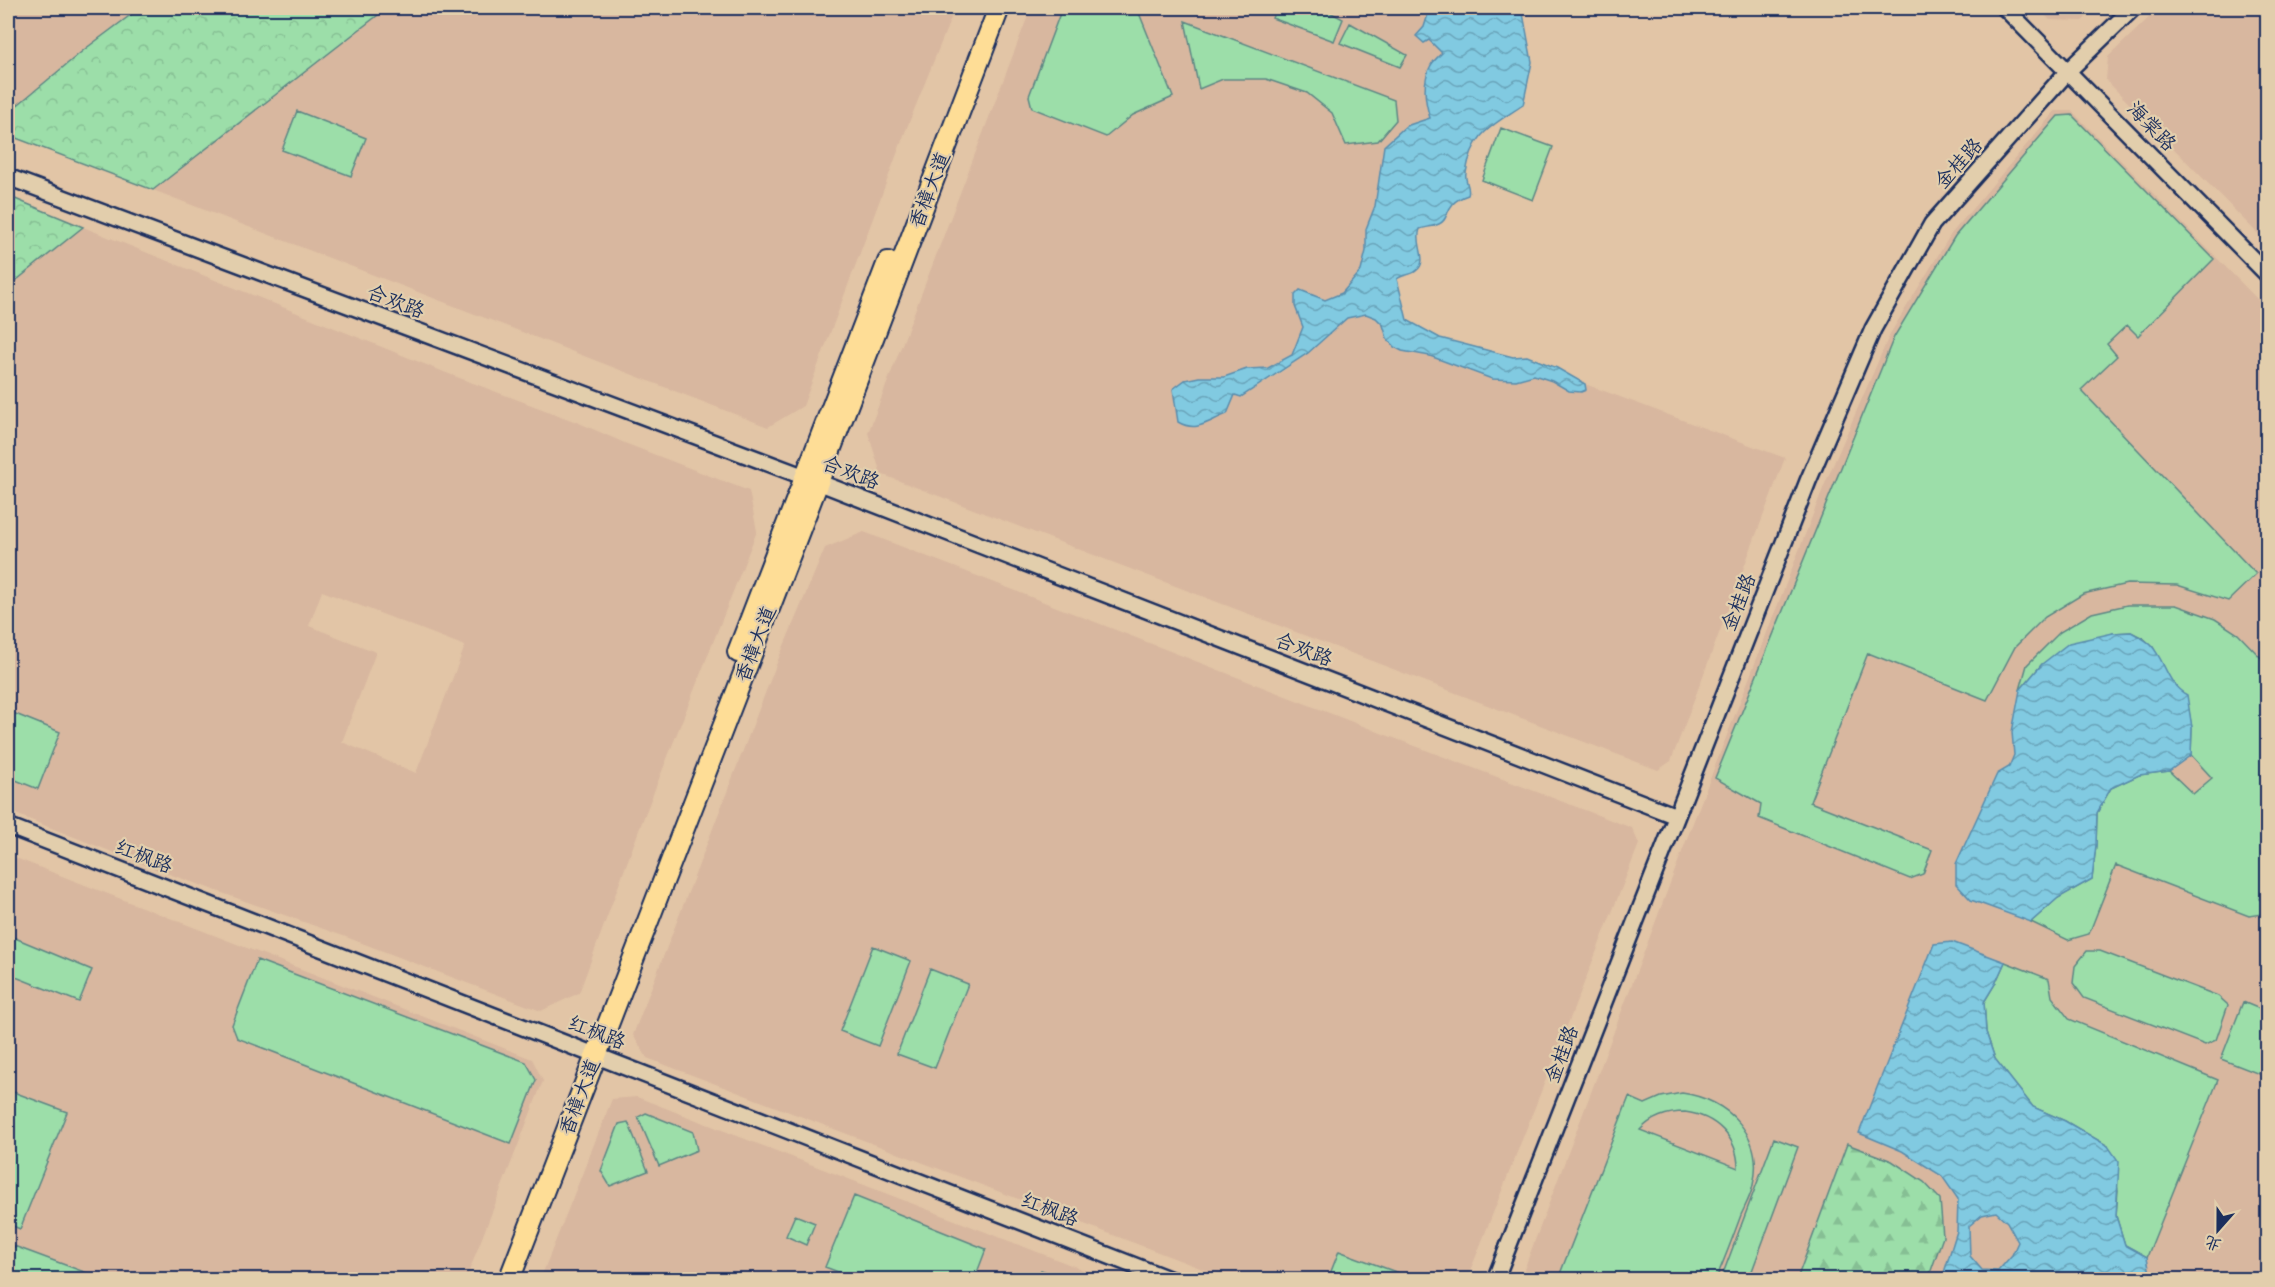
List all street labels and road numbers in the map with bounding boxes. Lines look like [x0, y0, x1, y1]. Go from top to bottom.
street label: 海棠路 [2118, 93, 2186, 161]
street label: 金桂路 [1925, 129, 1992, 197]
street label: 香樟大道 [899, 147, 960, 234]
street label: 合欢路 [362, 274, 431, 329]
street label: 合欢路 [817, 445, 886, 500]
street label: 金桂路 [1711, 567, 1766, 637]
street label: 香樟大道 [725, 601, 786, 688]
street label: 合欢路 [1270, 622, 1339, 677]
street label: 红枫路 [110, 829, 179, 884]
street label: 红枫路 [563, 1005, 632, 1060]
street label: 金桂路 [1534, 1019, 1589, 1088]
street label: 香樟大道 [549, 1054, 610, 1141]
street label: 红枫路 [1016, 1182, 1085, 1237]

